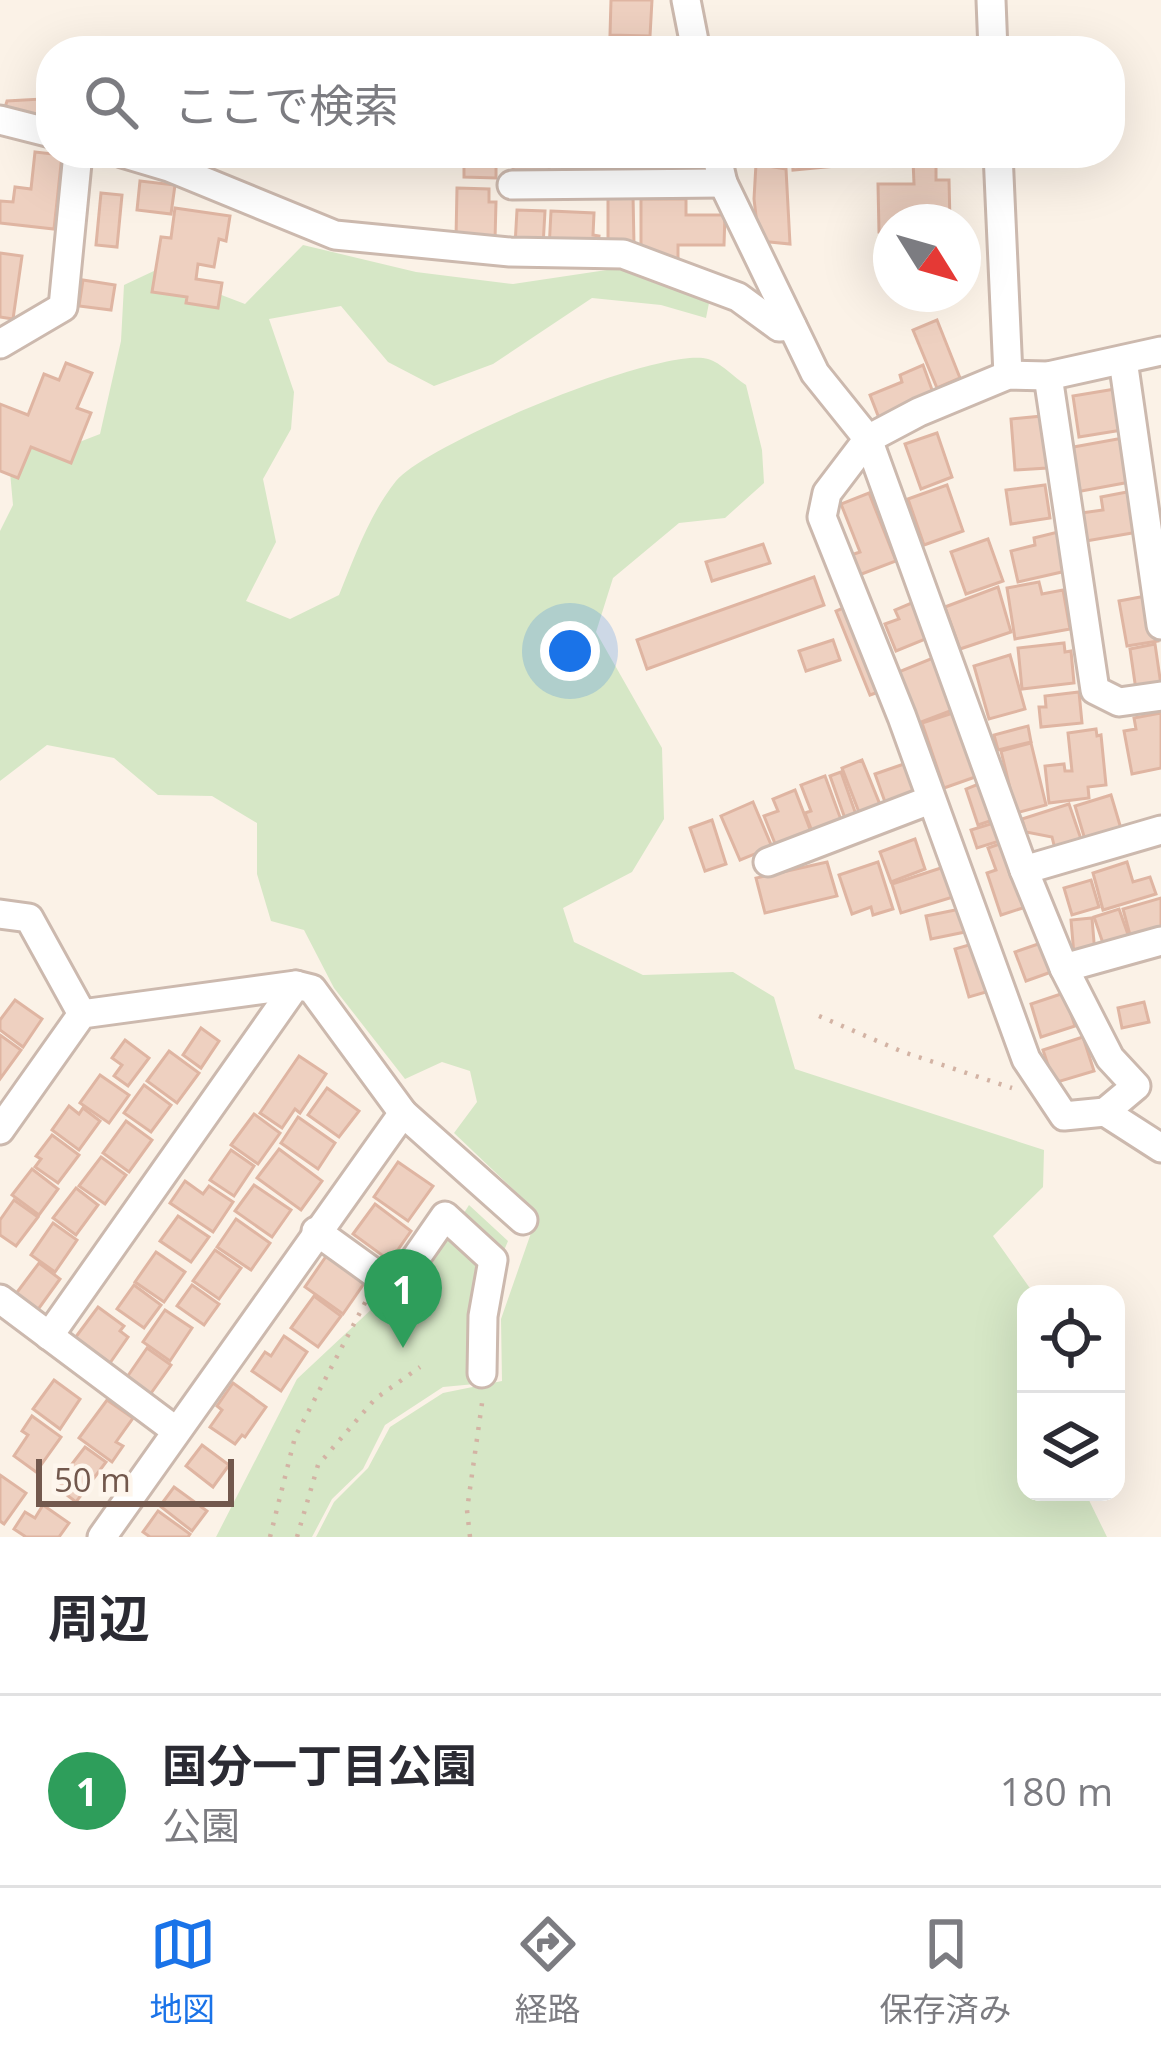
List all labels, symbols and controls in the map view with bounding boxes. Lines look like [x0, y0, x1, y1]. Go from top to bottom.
search box [36, 36, 1125, 168]
icon: search [78, 69, 144, 135]
text: ここで検索 [174, 74, 399, 135]
north arrow [873, 204, 981, 312]
your location [540, 621, 600, 681]
pin: 1 [364, 1249, 442, 1348]
map controls [1017, 1285, 1125, 1501]
button: locate [1017, 1285, 1125, 1393]
button: layers [1017, 1393, 1125, 1501]
scale bar [36, 1453, 234, 1506]
text: 50 m [54, 1457, 131, 1502]
text: 周辺 [48, 1582, 150, 1652]
text: 国分一丁目公園 [162, 1734, 477, 1795]
text: 1 [76, 1764, 98, 1817]
text: 180 m [1000, 1764, 1113, 1817]
text: 公園 [162, 1798, 240, 1851]
tab: 地図 [150, 1911, 216, 2031]
tab: 経路 [515, 1911, 581, 2031]
tab: 保存済み [880, 1911, 1012, 2031]

